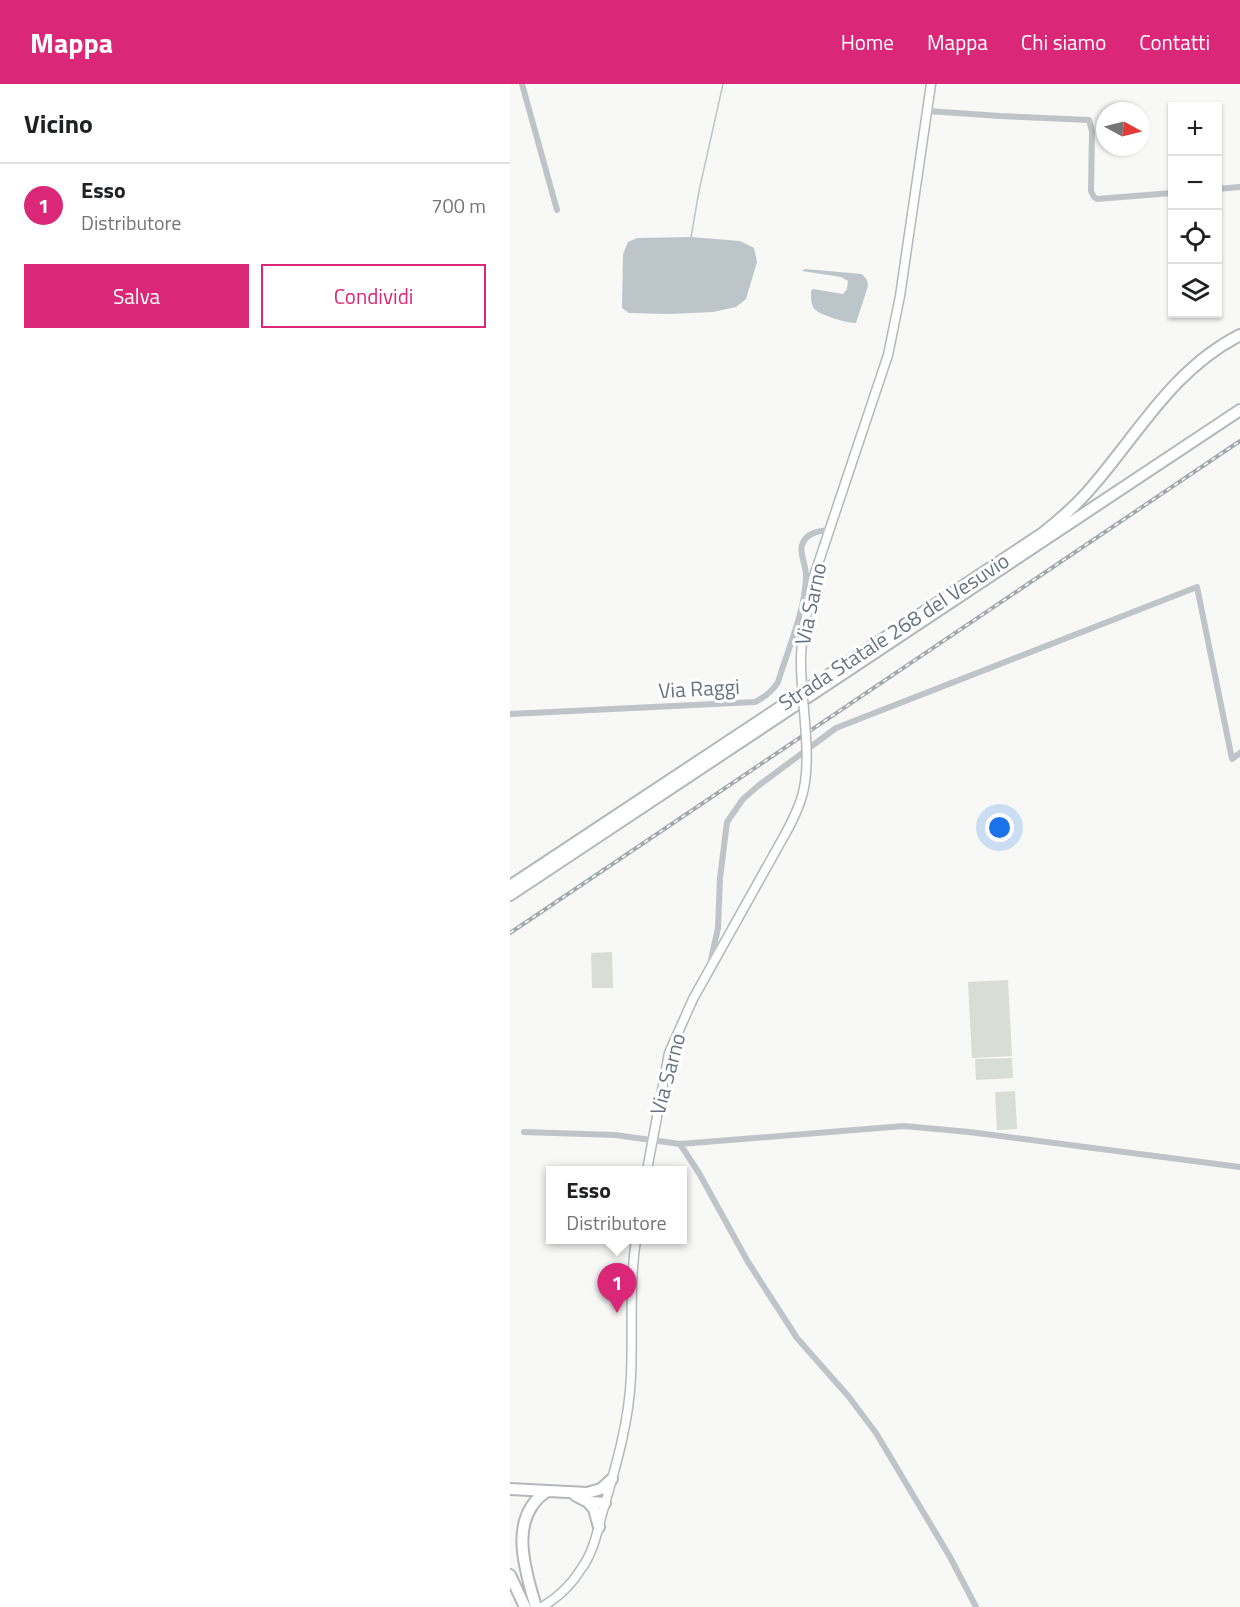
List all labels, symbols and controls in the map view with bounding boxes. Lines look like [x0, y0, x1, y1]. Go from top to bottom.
text: Mappa [30, 21, 113, 64]
text: Home [841, 26, 894, 58]
text: Mappa [927, 26, 988, 58]
text: Chi siamo [1021, 26, 1106, 58]
text: Contatti [1139, 26, 1210, 58]
north arrow [1096, 102, 1150, 156]
map controls [1168, 102, 1222, 318]
button: + [1168, 102, 1222, 156]
text: Vicino [24, 104, 93, 143]
button: − [1168, 156, 1222, 210]
text: Esso [81, 173, 126, 207]
text: 1 [38, 190, 49, 221]
text: 700 m [431, 190, 486, 221]
text: Distributore [81, 207, 181, 238]
button: locate [1168, 210, 1222, 264]
button: Salva [24, 264, 249, 328]
button: Condividi [261, 264, 486, 328]
button: layers [1168, 264, 1222, 318]
street label: Strada Statale 268 del Vesuvio [772, 544, 1015, 718]
street label: Via Sarno [786, 560, 834, 648]
street label: Via Raggi [657, 670, 741, 706]
your location [985, 813, 1014, 842]
street label: Via Sarno [641, 1029, 693, 1118]
popup [546, 1166, 687, 1244]
text: Esso [566, 1173, 611, 1207]
text: Distributore [566, 1207, 667, 1238]
pin: 1 [598, 1264, 636, 1313]

